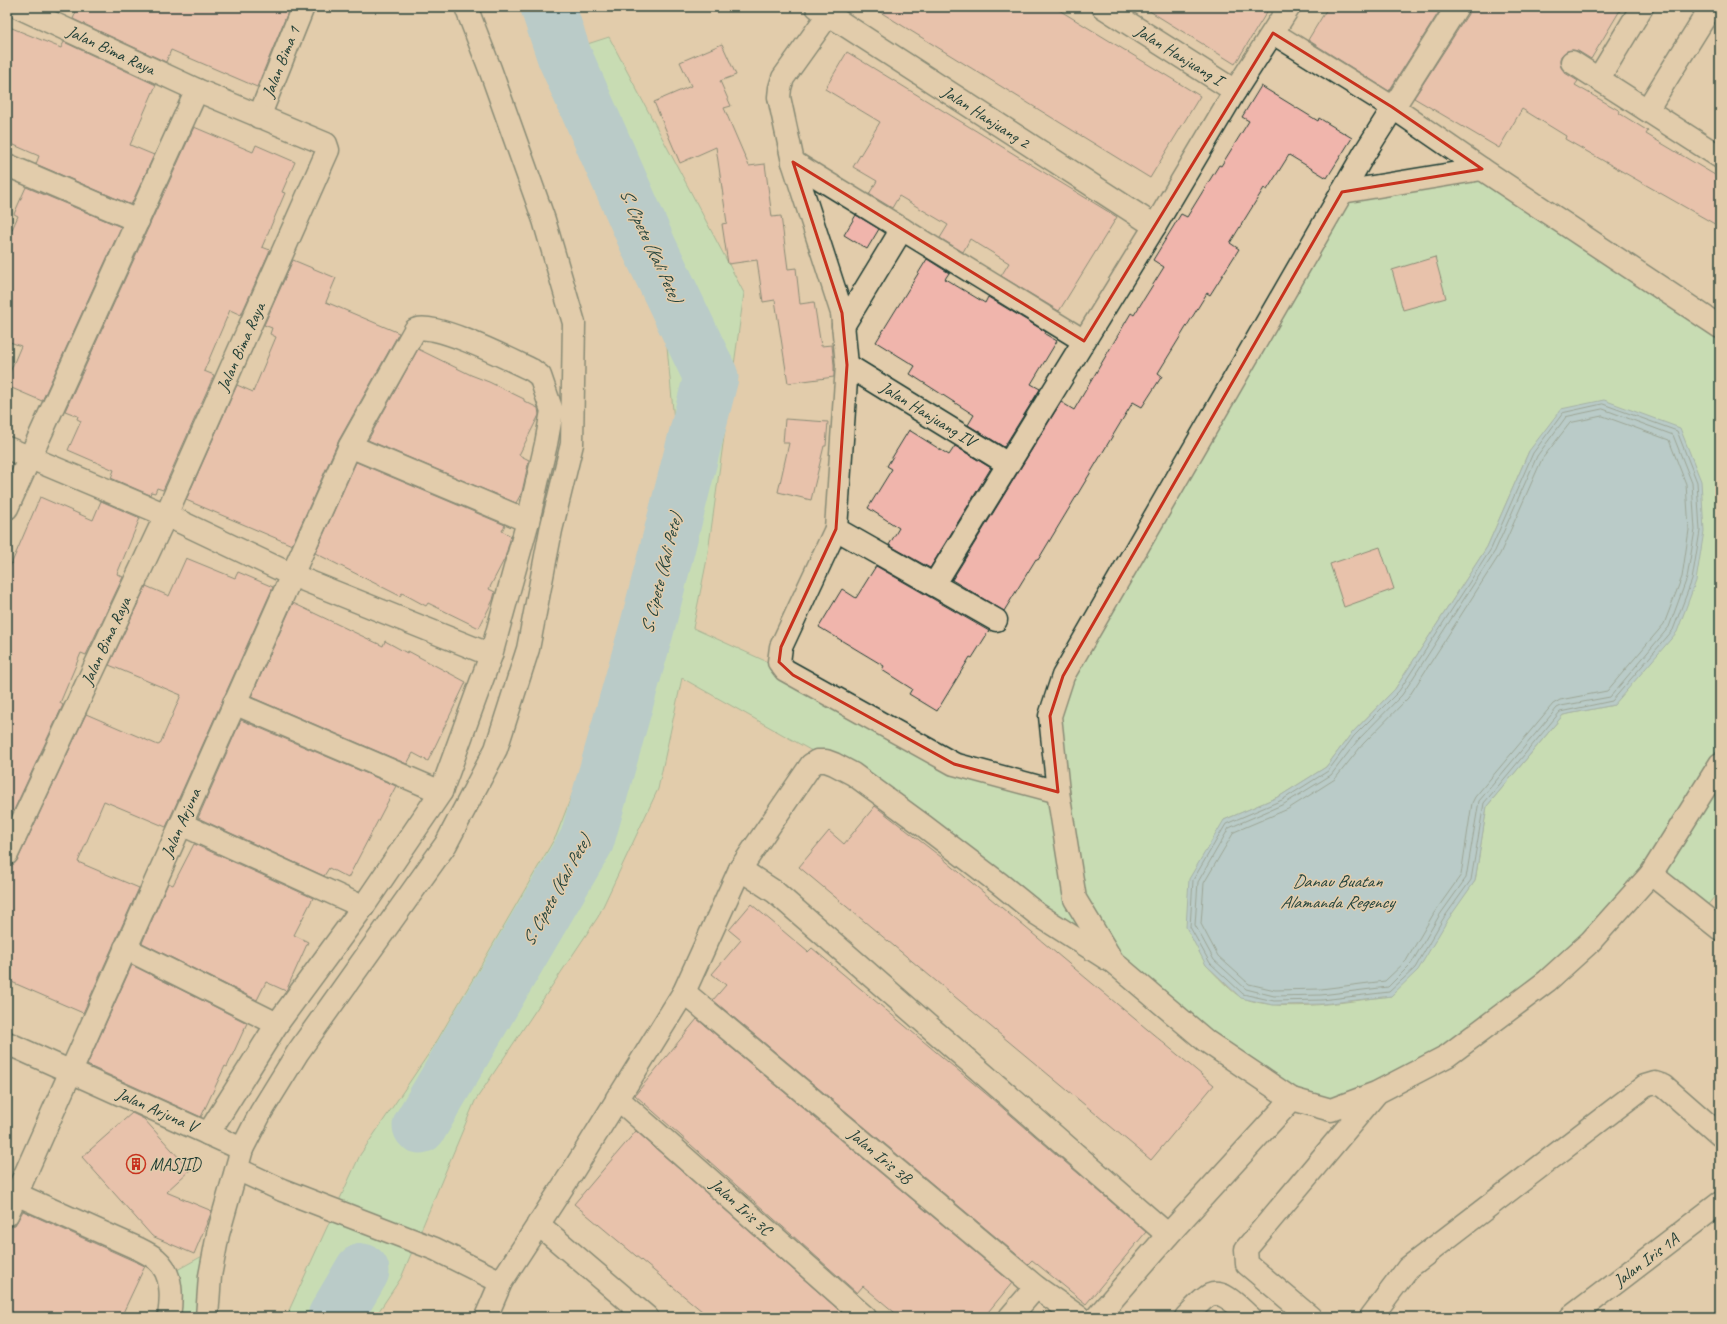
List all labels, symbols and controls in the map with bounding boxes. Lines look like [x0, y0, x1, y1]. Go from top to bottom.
street label: Jalan Hanjuang I [1131, 19, 1230, 92]
street label: Jalan Bima Raya [63, 20, 160, 80]
street label: Jalan Bima 1 [257, 22, 305, 101]
street label: Jalan Hanjuang 2 [938, 80, 1035, 154]
water label: S. Cipete (Kali Pete) [615, 185, 688, 309]
street label: Jalan Bima Raya [212, 298, 271, 395]
street label: Jalan Hanjuang IV [876, 376, 982, 453]
water label: S. Cipete (Kali Pete) [636, 508, 687, 636]
street label: Jalan Bima Raya [76, 592, 136, 689]
street label: Jalan Arjuna [156, 784, 206, 862]
water label: S. Cipete (Kali Pete) [517, 829, 597, 950]
water label: Danau Buatan Alamanda Regency [1280, 870, 1397, 913]
street label: Jalan Arjuna V [113, 1083, 204, 1139]
street label: Jalan Iris 3B [843, 1123, 917, 1189]
building icon: MASJID [125, 1153, 147, 1175]
place label: MASJID [150, 1154, 203, 1175]
street label: Jalan Iris 3C [705, 1173, 778, 1241]
street label: Jalan Iris 1A [1608, 1228, 1684, 1292]

